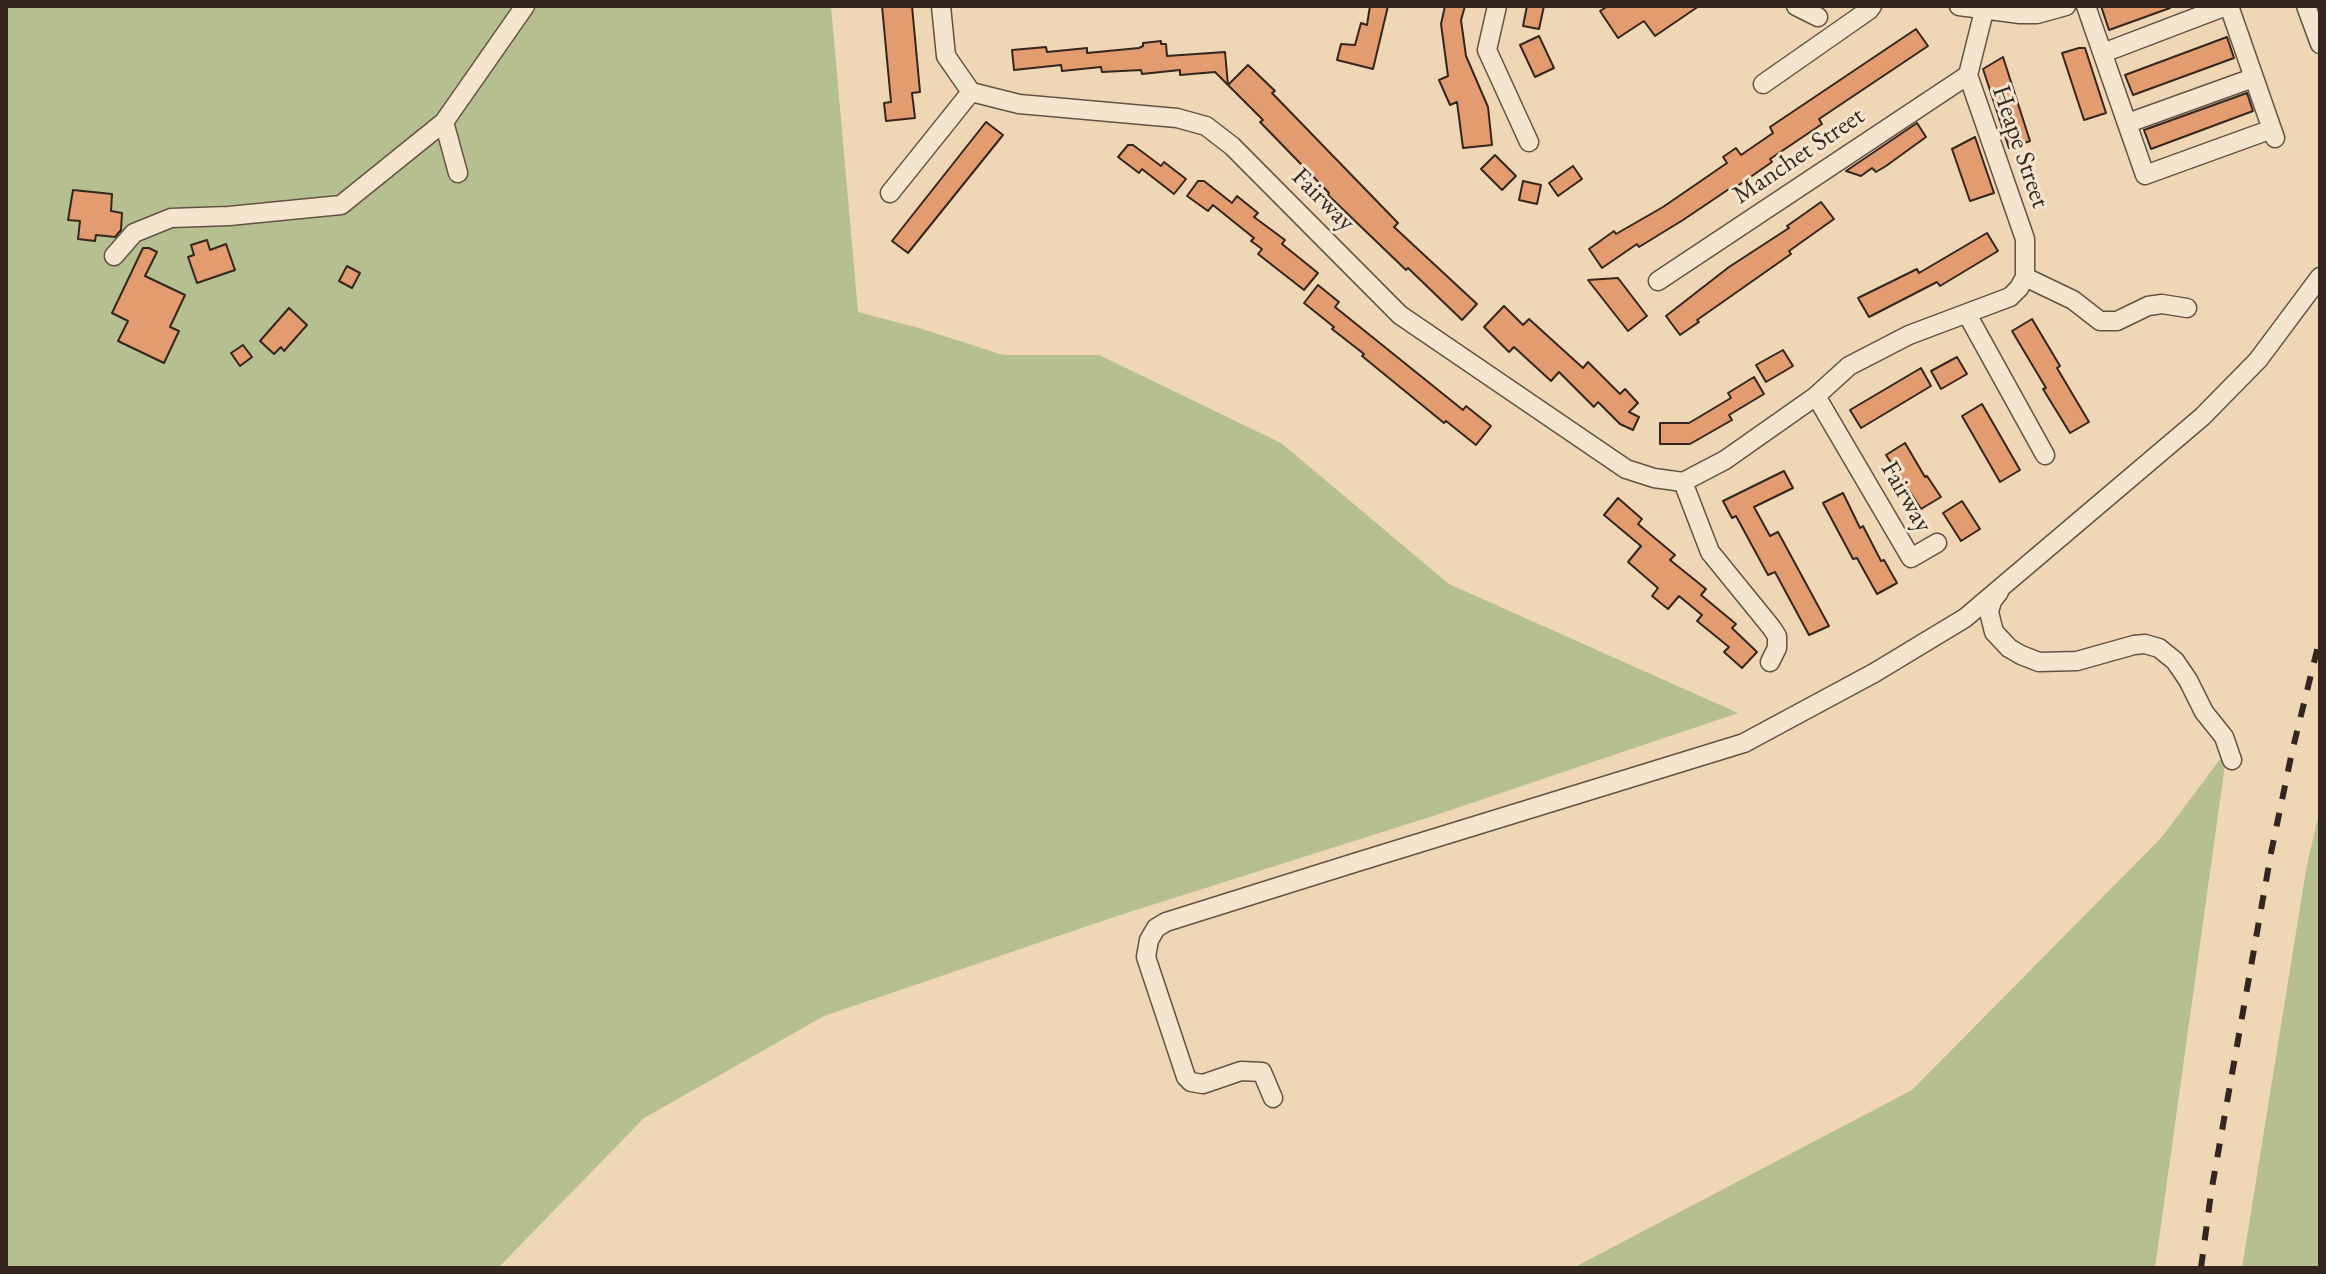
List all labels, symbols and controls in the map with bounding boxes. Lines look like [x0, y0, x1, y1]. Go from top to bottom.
street label: Heape Street [1984, 82, 2056, 212]
street label: Manchet Street [1727, 101, 1871, 211]
street label: Fairway [1285, 162, 1361, 238]
street label: Fairway [1873, 456, 1939, 538]

